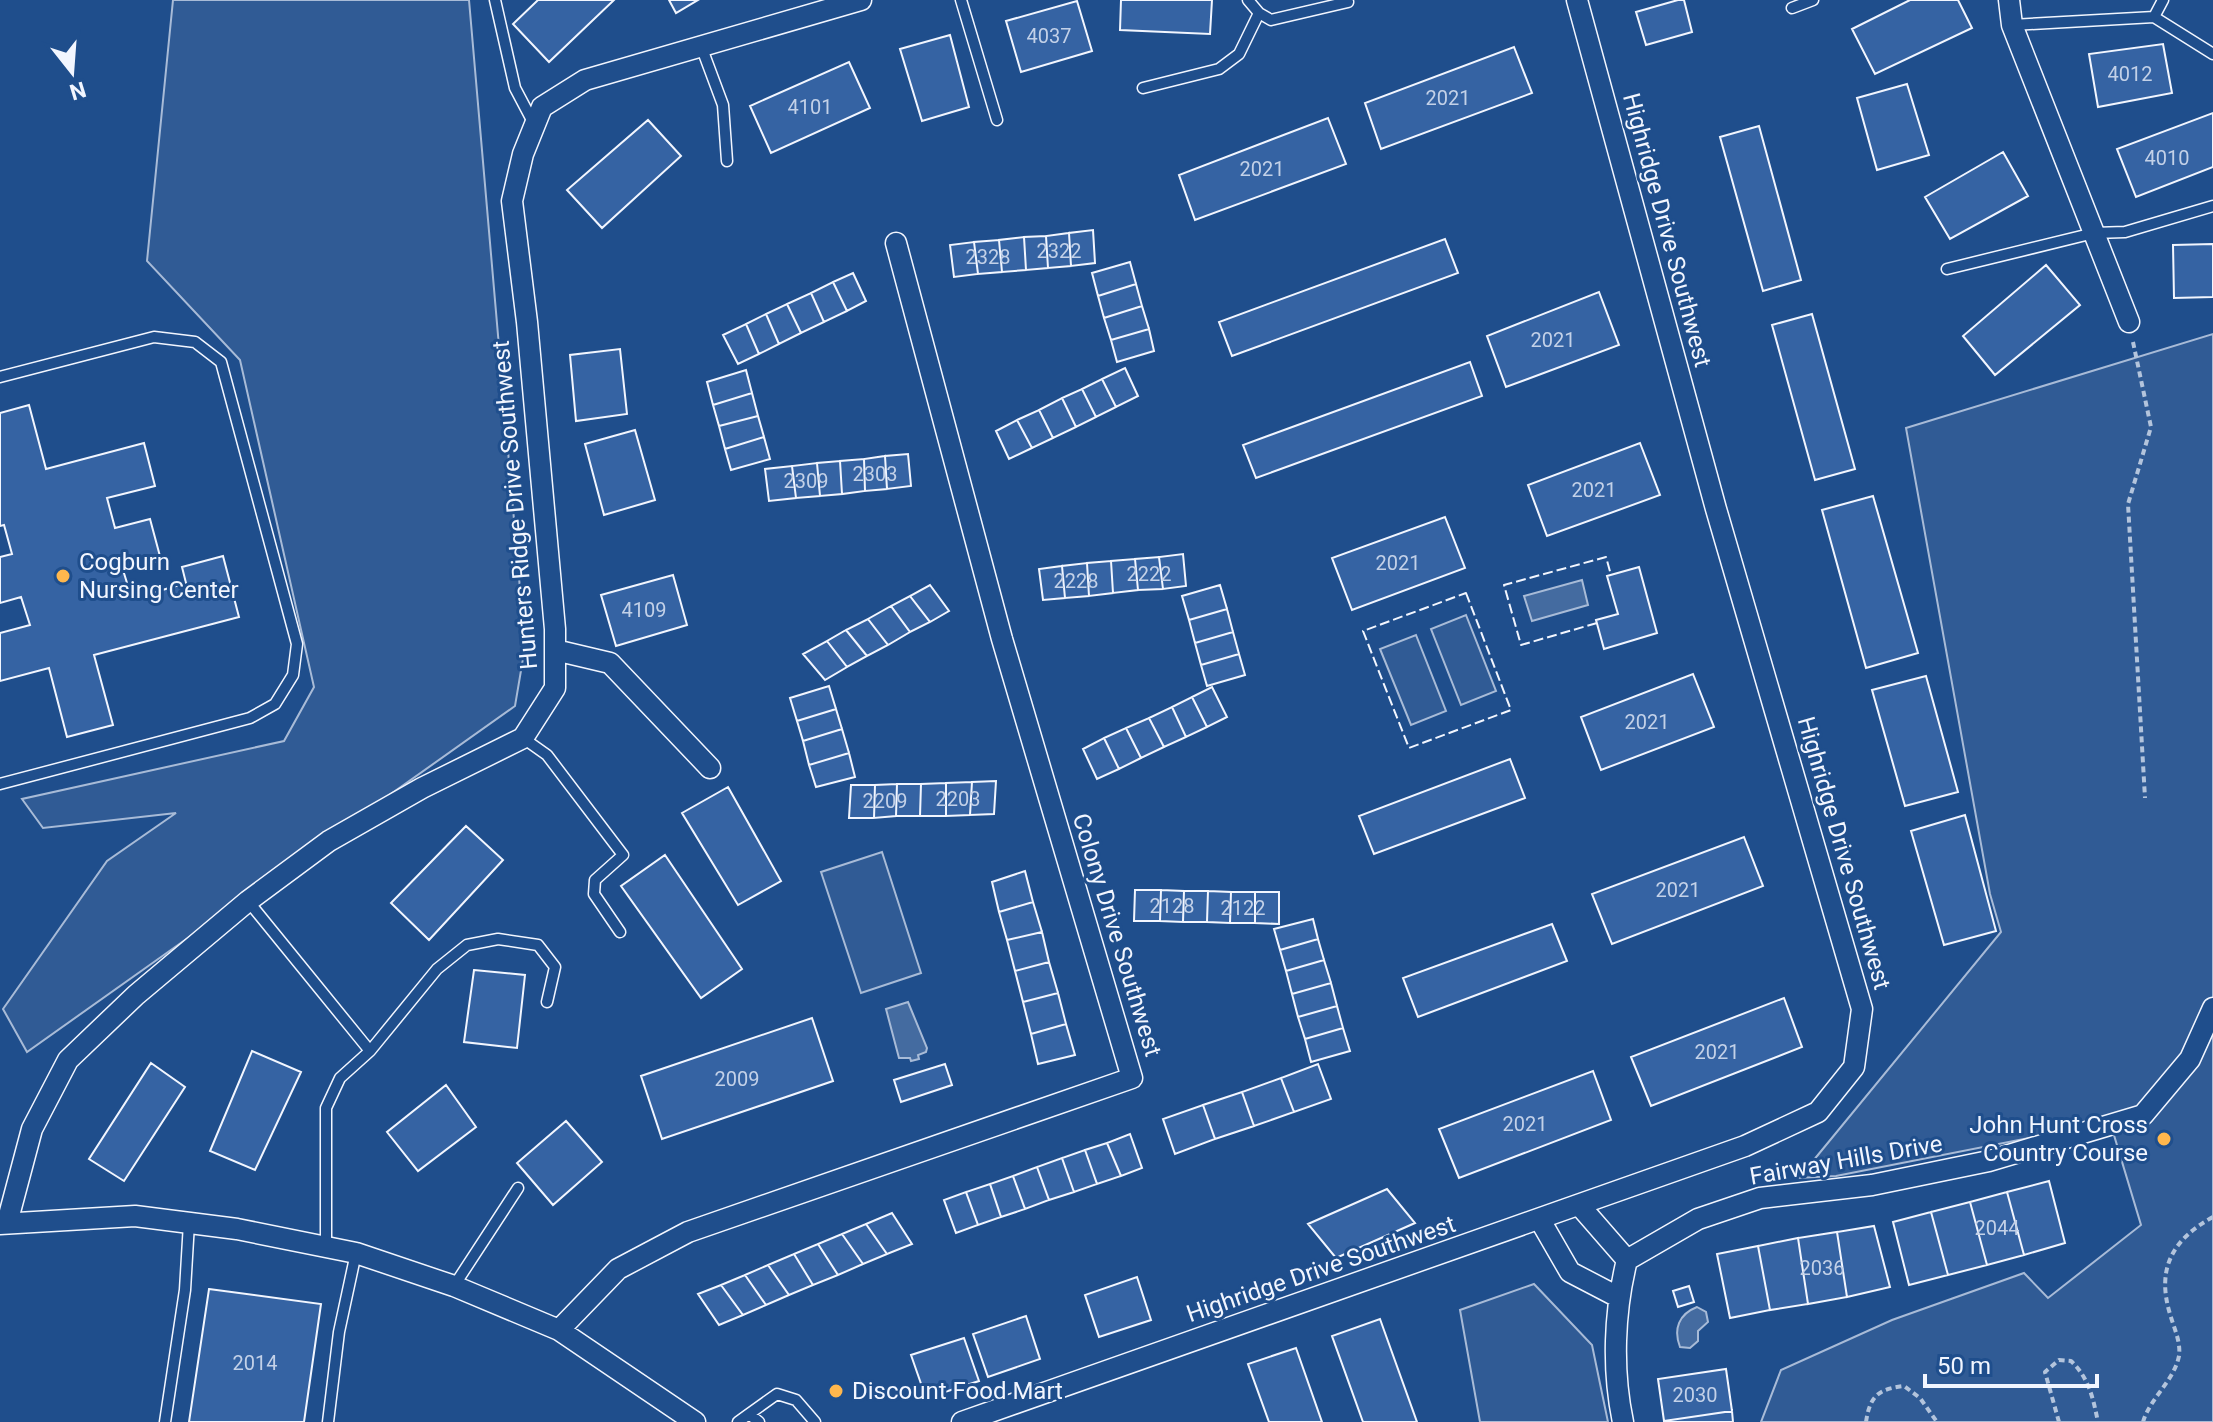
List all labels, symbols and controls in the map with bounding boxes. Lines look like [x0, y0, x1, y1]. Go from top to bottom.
house number: 4037 [1027, 24, 1071, 48]
north arrow [32, 32, 112, 112]
house number: 4012 [2108, 62, 2152, 86]
text: N [67, 76, 89, 105]
house number: 2021 [1426, 86, 1470, 110]
street label: Highridge Drive Southwest [1617, 90, 1717, 370]
house number: 4101 [788, 95, 832, 119]
house number: 4010 [2145, 146, 2189, 170]
house number: 2021 [1240, 157, 1284, 181]
house number: 2322 [1037, 239, 1081, 263]
house number: 2328 [966, 245, 1010, 269]
house number: 2021 [1531, 328, 1575, 352]
street label: Hunters Ridge Drive Southwest [487, 339, 543, 671]
house number: 2303 [853, 462, 897, 486]
house number: 2309 [784, 469, 828, 493]
house number: 2021 [1572, 478, 1616, 502]
place label: Cogburn Nursing Center [79, 548, 239, 604]
house number: 2021 [1376, 551, 1420, 575]
house number: 2222 [1127, 562, 1171, 586]
marker: Cogburn Nursing Center [54, 567, 72, 585]
house number: 2228 [1054, 569, 1098, 593]
house number: 4109 [622, 598, 666, 622]
house number: 2021 [1625, 710, 1669, 734]
street label: Highridge Drive Southwest [1792, 713, 1896, 993]
house number: 2203 [936, 787, 980, 811]
house number: 2209 [863, 789, 907, 813]
street label: Colony Drive Southwest [1067, 810, 1167, 1060]
house number: 2021 [1656, 878, 1700, 902]
house number: 2128 [1150, 894, 1194, 918]
house number: 2122 [1221, 896, 1265, 920]
house number: 2021 [1695, 1040, 1739, 1064]
house number: 2009 [715, 1067, 759, 1091]
place label: John Hunt Cross Country Course [1969, 1111, 2148, 1167]
house number: 2021 [1503, 1112, 1547, 1136]
street label: Fairway Hills Drive [1747, 1129, 1945, 1191]
marker: John Hunt Cross Country Course [2155, 1130, 2173, 1148]
street label: Highridge Drive Southwest [1183, 1210, 1459, 1328]
house number: 2044 [1975, 1216, 2019, 1240]
house number: 2036 [1800, 1256, 1844, 1280]
scale bar [1925, 1338, 2097, 1388]
house number: 2014 [233, 1351, 277, 1375]
text: 50 m [1937, 1352, 1991, 1380]
place label: Discount Food Mart [852, 1377, 1063, 1405]
marker: Discount Food Mart [827, 1382, 845, 1400]
house number: 2030 [1673, 1383, 1717, 1407]

